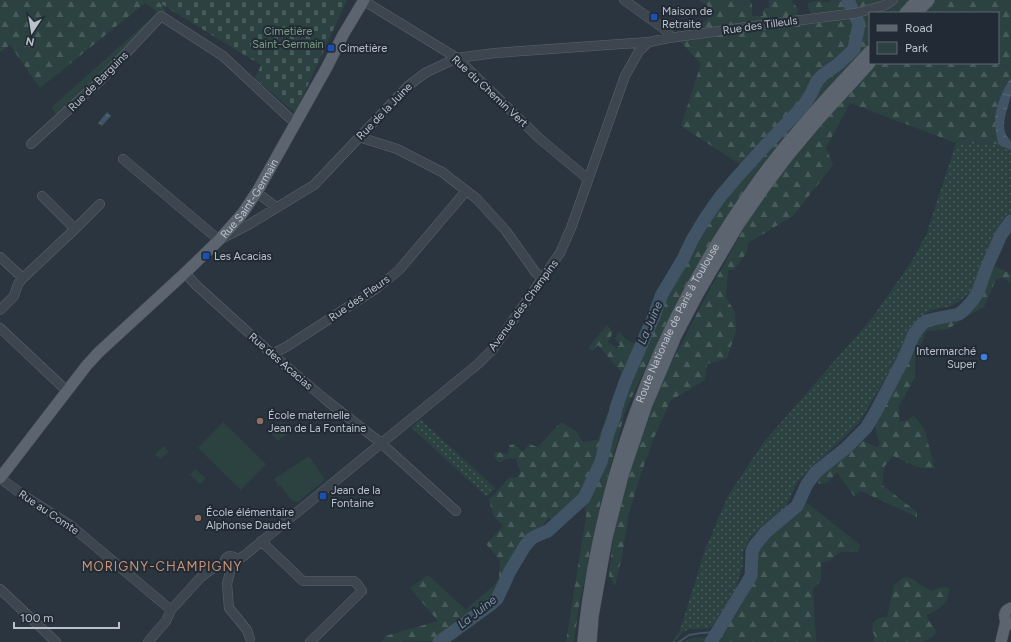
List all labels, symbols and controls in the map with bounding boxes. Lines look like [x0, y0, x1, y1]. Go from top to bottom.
place label: Maison de Retraite [662, 5, 712, 31]
north arrow [12, 12, 52, 52]
marker: Maison de Retraite [649, 12, 659, 22]
legend [869, 12, 999, 64]
street label: Rue des Tilleuls [722, 14, 798, 37]
text: Road [905, 21, 933, 35]
park label: Cimetière Saint-Germain [252, 25, 324, 51]
text: N [25, 34, 36, 49]
text: Park [905, 41, 928, 55]
place label: Cimetière [339, 42, 387, 55]
marker: Cimetière [326, 43, 336, 53]
street label: Rue de Barguins [66, 49, 131, 114]
street label: Rue du Chemin Vert [449, 53, 530, 130]
street label: Rue de la Juine [354, 80, 415, 143]
street label: Rue Saint-Germain [218, 157, 281, 241]
street label: Route Nationale de Paris à Toulouse [633, 241, 722, 405]
place label: Les Acacias [214, 250, 272, 263]
marker: Les Acacias [201, 251, 211, 261]
street label: Avenue des Champins [486, 257, 561, 353]
street label: Rue des Fleurs [326, 273, 392, 324]
water label: La Juine [635, 299, 665, 347]
street label: Rue des Acacias [246, 330, 315, 393]
place label: Intermarché Super [916, 345, 976, 371]
marker: Intermarché Super [979, 352, 989, 362]
place label: École maternelle Jean de La Fontaine [268, 409, 366, 435]
marker: École maternelle Jean de La Fontaine [255, 416, 265, 426]
place label: Jean de la Fontaine [331, 484, 380, 510]
street label: Rue au Comte [16, 487, 81, 537]
marker: Jean de la Fontaine [318, 491, 328, 501]
place label: École élémentaire Alphonse Daudet [206, 506, 294, 532]
marker: École élémentaire Alphonse Daudet [193, 513, 203, 523]
district label: MORIGNY-CHAMPIGNY [82, 559, 242, 574]
water label: La Juine [455, 592, 499, 631]
scale bar [14, 604, 119, 630]
text: 100 m [20, 611, 54, 625]

